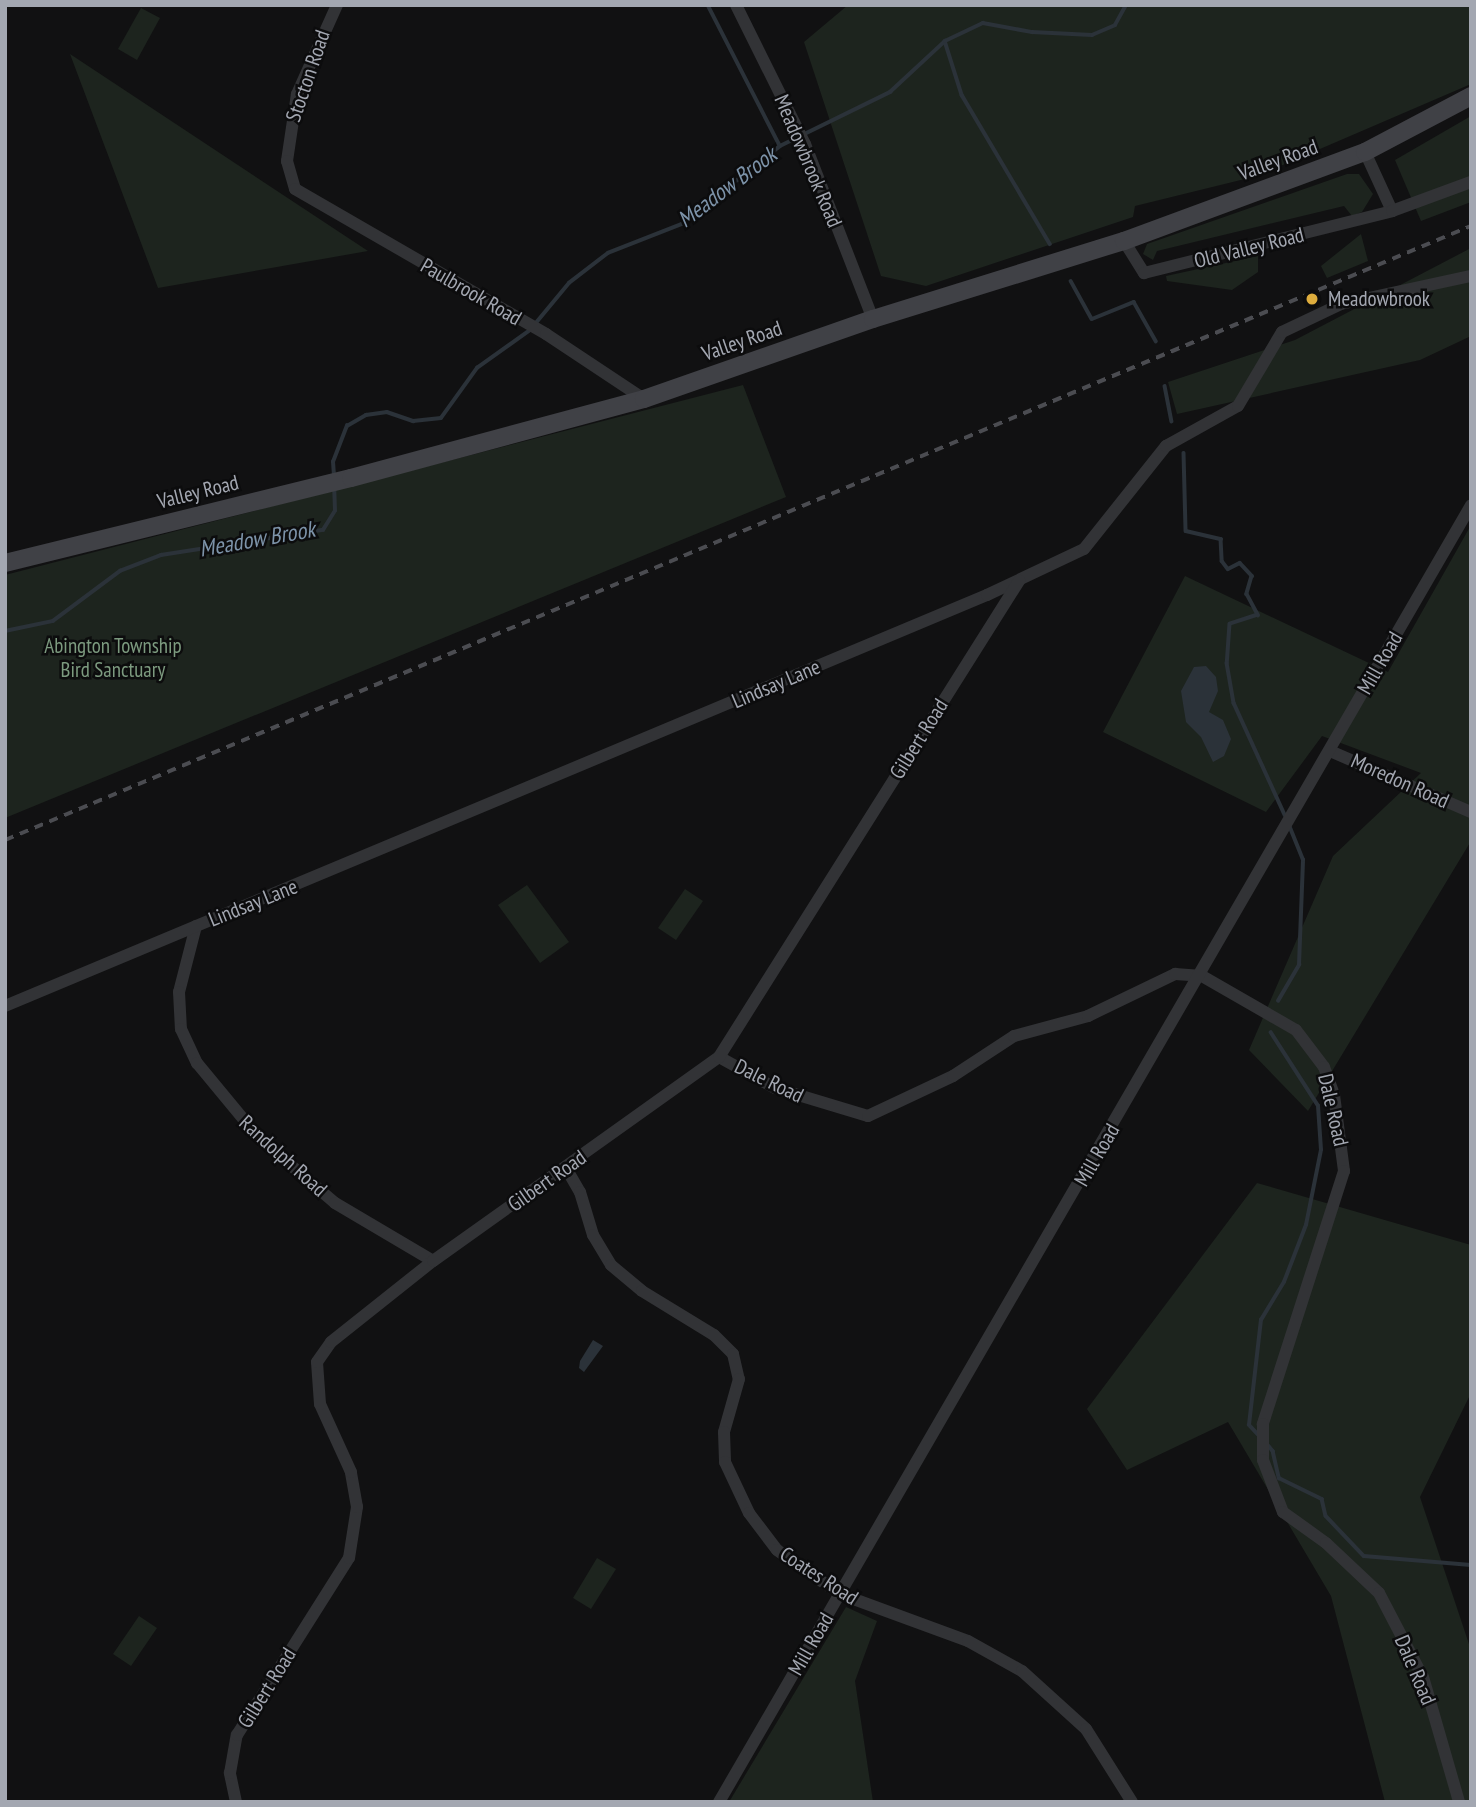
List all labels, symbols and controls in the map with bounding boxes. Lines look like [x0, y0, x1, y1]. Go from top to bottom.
street label: Stocton Road [281, 27, 335, 125]
street label: Meadowbrook Road [769, 91, 847, 231]
street label: Valley Road [1234, 134, 1322, 186]
water label: Meadow Brook [672, 141, 782, 233]
street label: Old Valley Road [1191, 222, 1307, 274]
street label: Paulbrook Road [416, 253, 526, 331]
place label: Meadowbrook [1328, 286, 1430, 312]
marker: Meadowbrook [1302, 289, 1322, 309]
street label: Valley Road [698, 315, 786, 367]
street label: Valley Road [154, 470, 242, 514]
water label: Meadow Brook [197, 515, 317, 563]
street label: Mill Road [1352, 627, 1408, 699]
park label: Abington Township Bird Sanctuary [44, 633, 182, 683]
street label: Lindsay Lane [728, 654, 824, 714]
street label: Gilbert Road [885, 694, 953, 784]
street label: Moredon Road [1347, 748, 1453, 814]
street label: Lindsay Lane [205, 874, 301, 932]
street label: Dale Road [731, 1054, 807, 1108]
street label: Dale Road [1312, 1071, 1354, 1149]
street label: Randolph Road [234, 1110, 332, 1202]
street label: Mill Road [1069, 1119, 1125, 1191]
street label: Gilbert Road [503, 1145, 591, 1217]
street label: Coates Road [775, 1541, 863, 1611]
street label: Mill Road [783, 1608, 839, 1680]
street label: Dale Road [1389, 1631, 1441, 1709]
street label: Gilbert Road [233, 1643, 301, 1733]

